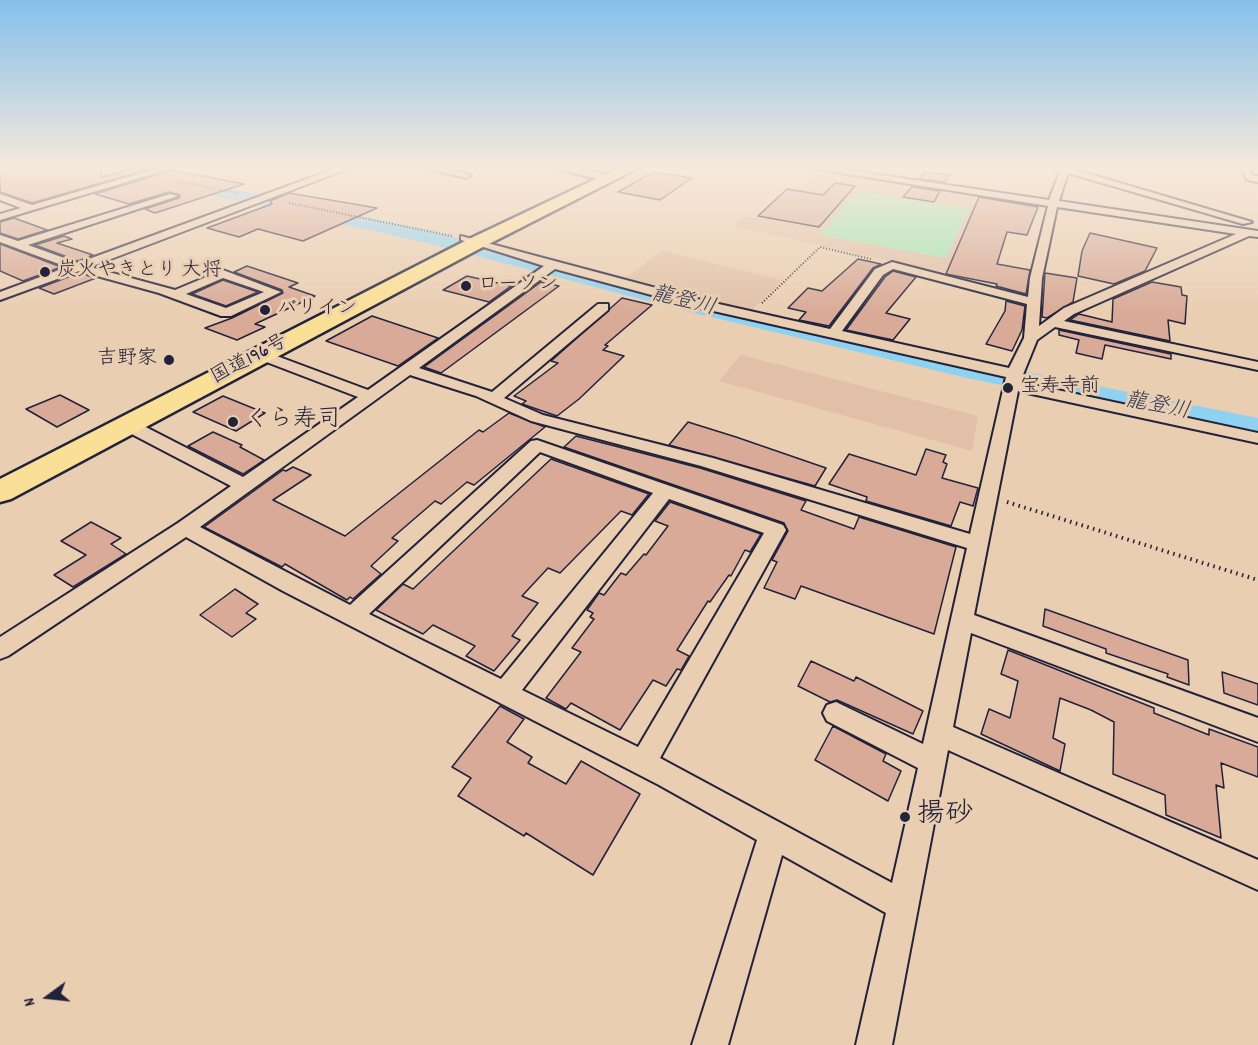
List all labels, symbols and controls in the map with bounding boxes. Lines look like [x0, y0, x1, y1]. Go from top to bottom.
place label: 炭火やきとり 大将 [57, 260, 222, 284]
marker: 炭火やきとり 大将 [38, 265, 52, 279]
place label: ローソン [478, 274, 558, 298]
marker: ローソン [459, 279, 473, 293]
water label: 龍登川 [648, 282, 718, 324]
place label: バリイン [277, 298, 357, 322]
marker: バリイン [258, 303, 272, 317]
street label: 国道196号 [208, 331, 292, 391]
place label: 吉野家 [97, 348, 157, 372]
marker: 吉野家 [162, 353, 176, 367]
place label: 宝寿寺前 [1020, 376, 1100, 400]
marker: 宝寿寺前 [1001, 381, 1015, 395]
water label: 龍登川 [1122, 389, 1192, 427]
place label: くら寿司 [245, 408, 341, 436]
marker: くら寿司 [226, 415, 240, 429]
place label: 揚砂 [917, 800, 973, 834]
marker: 揚砂 [898, 810, 912, 824]
north arrow [18, 967, 78, 1027]
text: N [18, 995, 42, 1009]

